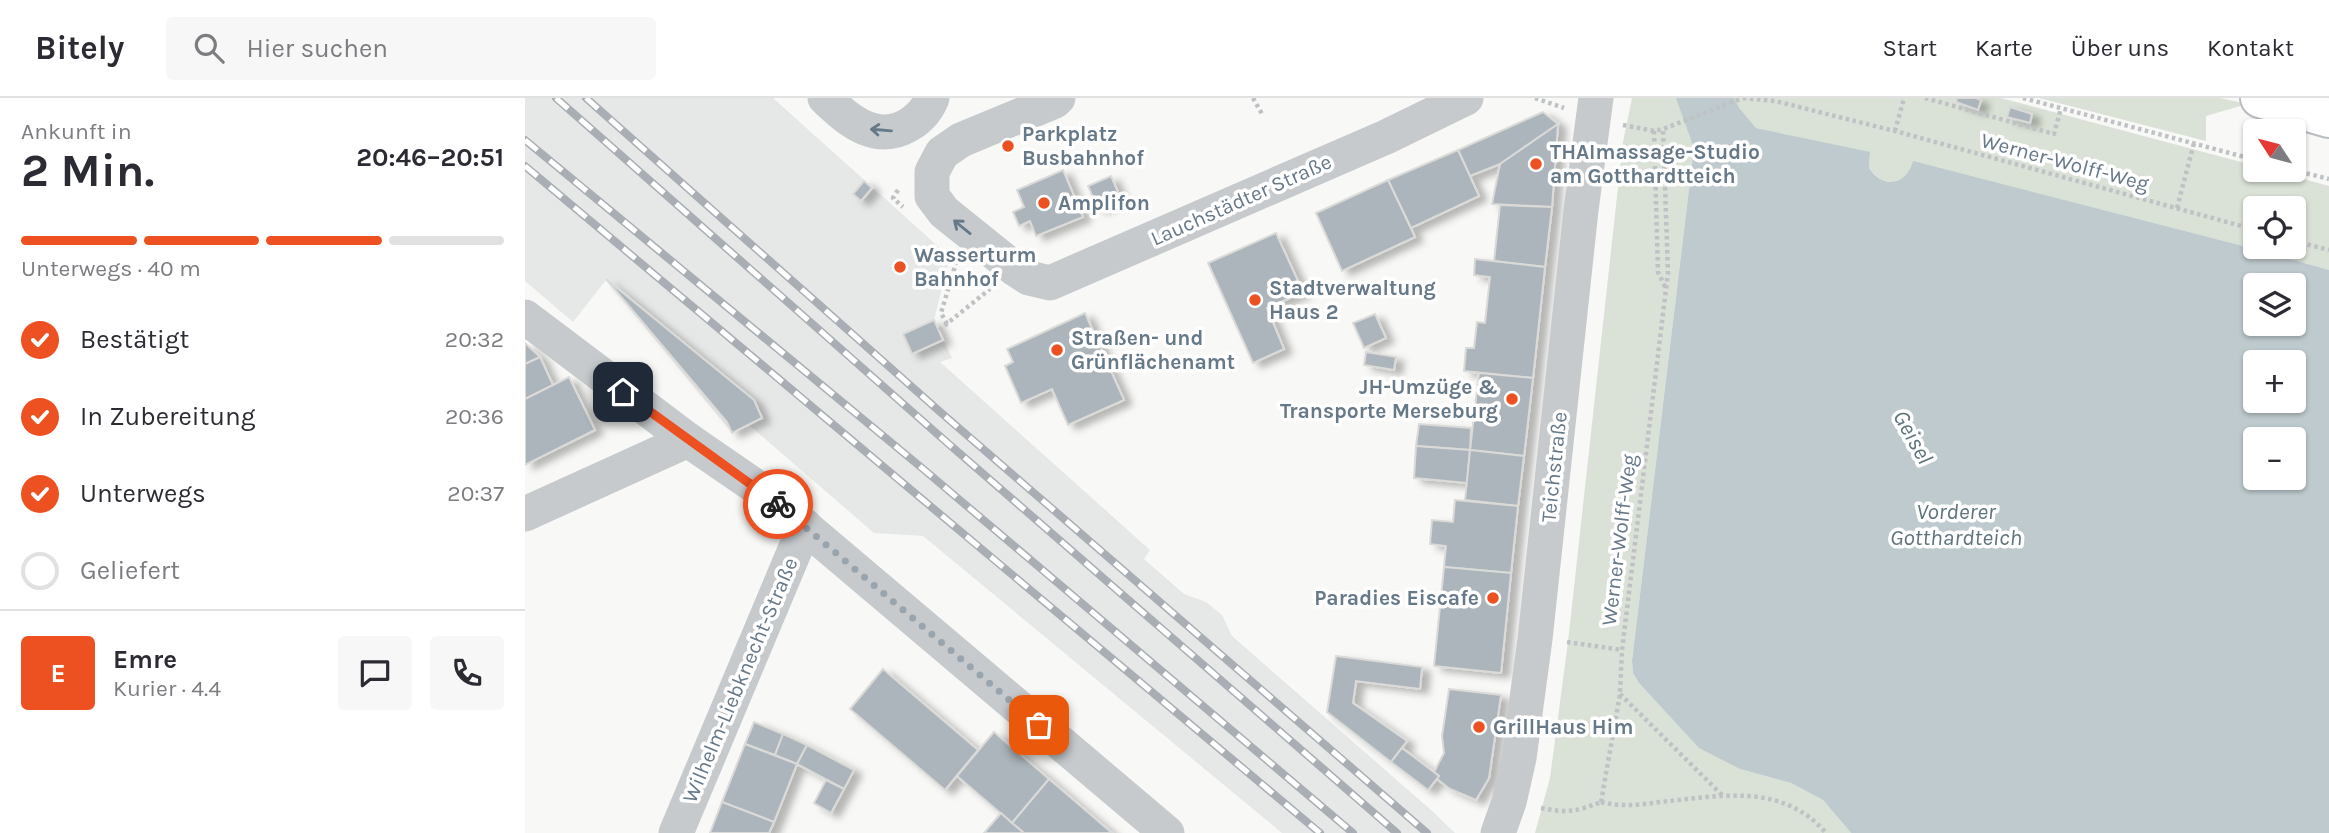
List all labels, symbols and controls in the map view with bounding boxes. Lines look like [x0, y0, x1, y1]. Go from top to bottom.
search box [166, 17, 656, 80]
text: Bitely [35, 29, 124, 67]
icon: search [190, 29, 228, 67]
text: Hier suchen [246, 33, 388, 64]
text: Start [1883, 34, 1937, 62]
text: Karte [1975, 34, 2033, 62]
text: Über uns [2071, 34, 2169, 62]
text: Kontakt [2207, 34, 2294, 62]
text: Ankunft in [21, 118, 132, 145]
north arrow [2243, 119, 2307, 182]
map controls [2243, 119, 2306, 490]
place label: Parkplatz Busbahnhof [1022, 122, 1144, 170]
one-way arrow [870, 123, 893, 136]
street label: Werner-Wolff-Weg [1978, 128, 2152, 196]
marker: Parkplatz Busbahnhof [1000, 138, 1016, 154]
place label: THAImassage-Studio am Gotthardtteich [1550, 140, 1760, 188]
text: 20:46–20:51 [356, 142, 504, 173]
text: 2 Min. [21, 144, 154, 198]
street label: Lauchstädter Straße [1147, 149, 1335, 251]
marker: THAImassage-Studio am Gotthardtteich [1528, 156, 1544, 172]
place label: Amplifon [1058, 191, 1150, 215]
marker: Amplifon [1036, 195, 1052, 211]
button: locate [2243, 196, 2306, 259]
one-way arrow [953, 219, 972, 234]
place label: Wasserturm Bahnhof [914, 243, 1036, 291]
text: Unterwegs · 40 m [21, 255, 201, 282]
marker: Wasserturm Bahnhof [892, 259, 908, 275]
button: layers [2243, 273, 2306, 336]
place label: Stadtverwaltung Haus 2 [1269, 276, 1436, 324]
marker: Stadtverwaltung Haus 2 [1247, 292, 1263, 308]
icon: check [21, 321, 59, 359]
text: Bestätigt [80, 324, 189, 355]
text: 20:32 [445, 326, 504, 353]
place label: Straßen- und Grünflächenamt [1071, 326, 1235, 374]
marker: Straßen- und Grünflächenamt [1049, 342, 1065, 358]
button: + [2243, 350, 2306, 413]
pin [593, 362, 653, 422]
icon: home [604, 373, 642, 411]
place label: JH-Umzüge & Transporte Merseburg [1280, 375, 1498, 423]
marker: JH-Umzüge & Transporte Merseburg [1504, 391, 1520, 407]
icon: check [21, 398, 59, 436]
text: In Zubereitung [80, 401, 255, 432]
text: 20:36 [445, 403, 504, 430]
water label: Geisel [1887, 405, 1939, 469]
street label: Teichstraße [1536, 410, 1572, 524]
button: − [2243, 427, 2306, 490]
street label: Werner-Wolff-Weg [1597, 453, 1641, 627]
courier [743, 469, 813, 539]
icon: check [21, 475, 59, 513]
text: Unterwegs [80, 478, 206, 509]
text: 20:37 [447, 480, 504, 507]
icon: bike [759, 485, 797, 523]
water label: Vorderer Gotthardteich [1890, 498, 2022, 551]
street label: Wilhelm-Liebknecht-Straße [677, 554, 803, 806]
text: Geliefert [80, 555, 180, 586]
place label: Paradies Eiscafe [1314, 586, 1479, 610]
marker: Paradies Eiscafe [1485, 590, 1501, 606]
button: chat [338, 636, 412, 710]
button: phone [430, 636, 504, 710]
text: Emre [113, 644, 177, 675]
text: E [50, 658, 66, 689]
text: Kurier · 4.4 [113, 675, 221, 702]
pin [1009, 695, 1069, 755]
icon: bag [1020, 706, 1058, 744]
place label: GrillHaus Him [1493, 715, 1633, 739]
marker: GrillHaus Him [1471, 719, 1487, 735]

